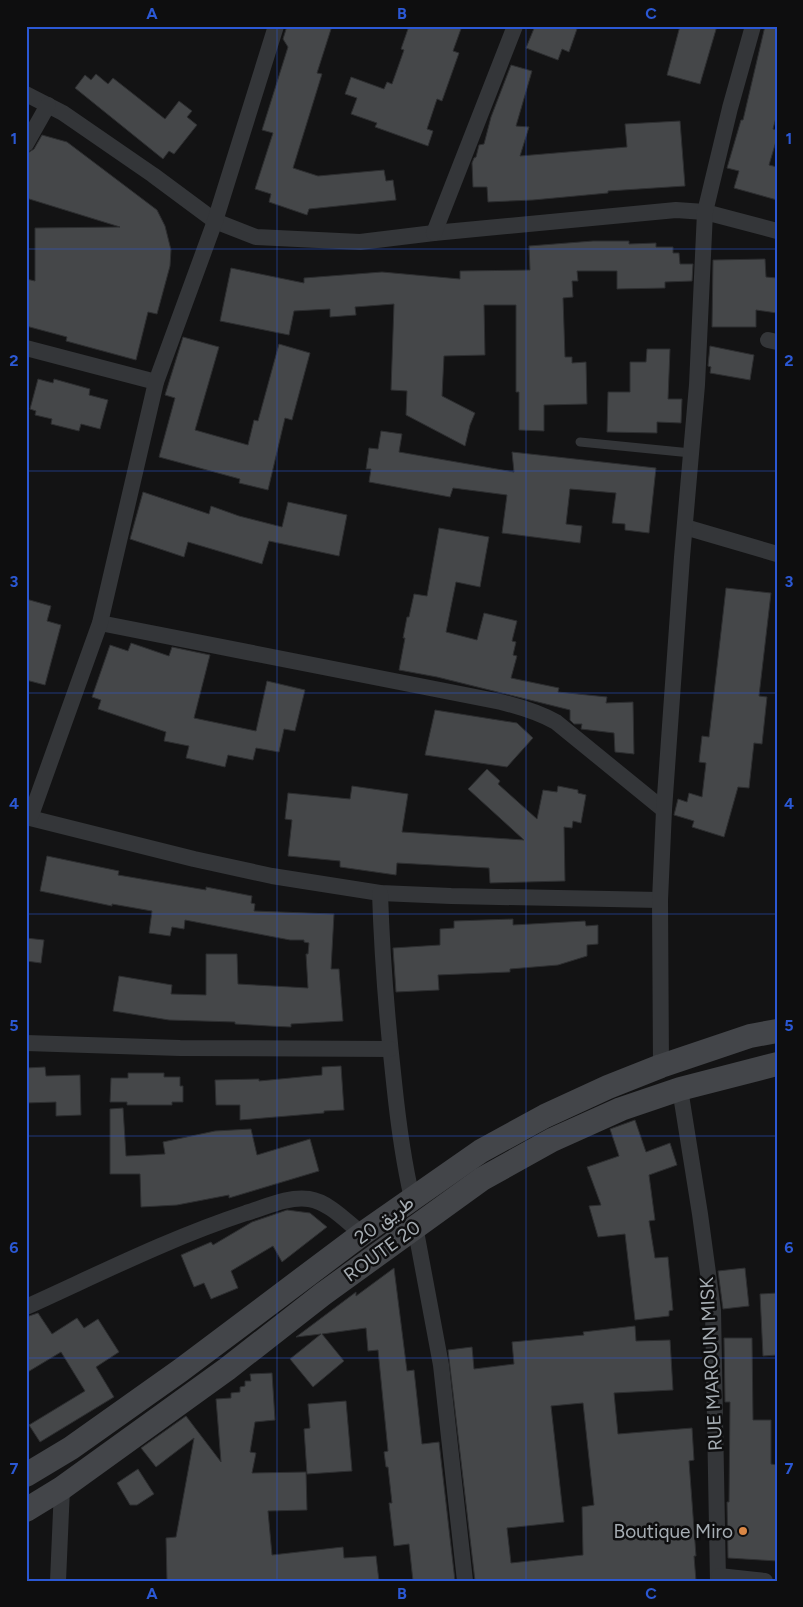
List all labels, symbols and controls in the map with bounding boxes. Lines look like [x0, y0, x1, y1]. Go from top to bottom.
text: A [146, 4, 158, 23]
text: B [397, 4, 407, 23]
text: C [645, 4, 657, 23]
text: 1 [11, 129, 17, 148]
text: 1 [786, 129, 792, 148]
text: 2 [9, 351, 19, 370]
text: 2 [784, 351, 794, 370]
text: 3 [10, 572, 19, 591]
text: 3 [785, 572, 794, 591]
text: 4 [9, 794, 19, 813]
text: 4 [784, 794, 794, 813]
text: 5 [9, 1016, 19, 1035]
text: 5 [784, 1016, 794, 1035]
street label: طريق 20 [350, 1191, 418, 1249]
street label: ROUTE 20 [339, 1215, 425, 1287]
text: 6 [9, 1238, 19, 1257]
text: 6 [784, 1238, 794, 1257]
street label: RUE MAROUN MISK [695, 1276, 727, 1452]
text: 7 [10, 1459, 19, 1478]
text: 7 [785, 1459, 794, 1478]
place label: Boutique Miro [614, 1520, 733, 1543]
marker: Boutique Miro [737, 1525, 749, 1537]
text: A [146, 1584, 158, 1603]
text: B [397, 1584, 407, 1603]
text: C [645, 1584, 657, 1603]

